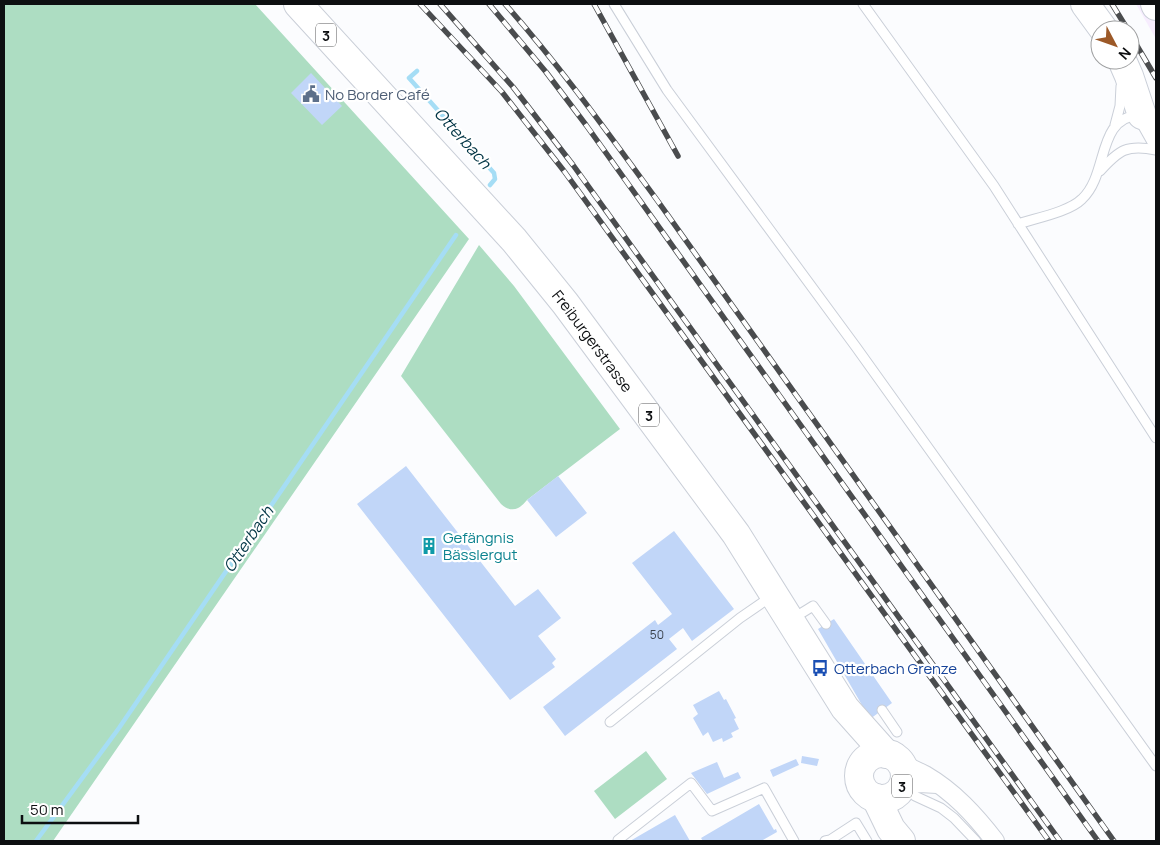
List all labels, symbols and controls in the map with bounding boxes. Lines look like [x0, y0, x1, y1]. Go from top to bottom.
north arrow [1090, 20, 1140, 70]
road number: 3 [316, 24, 336, 46]
text: N [1115, 44, 1136, 64]
public building icon: No Border Café [301, 84, 321, 104]
place label: No Border Café [325, 84, 430, 105]
water label: Otterbach [430, 103, 497, 174]
street label: Freiburgerstrasse [548, 285, 638, 397]
road number: 3 [639, 404, 659, 426]
water label: Otterbach [218, 501, 278, 576]
place label: Gefängnis Bässlergut [443, 527, 517, 565]
building icon: Gefängnis Bässlergut [419, 536, 439, 556]
house number: 50 [650, 626, 664, 643]
bus stop icon: Otterbach Grenze [810, 658, 830, 678]
place label: Otterbach Grenze [834, 658, 957, 679]
road number: 3 [892, 774, 912, 798]
scale bar [22, 792, 139, 824]
text: 50 m [30, 799, 64, 820]

